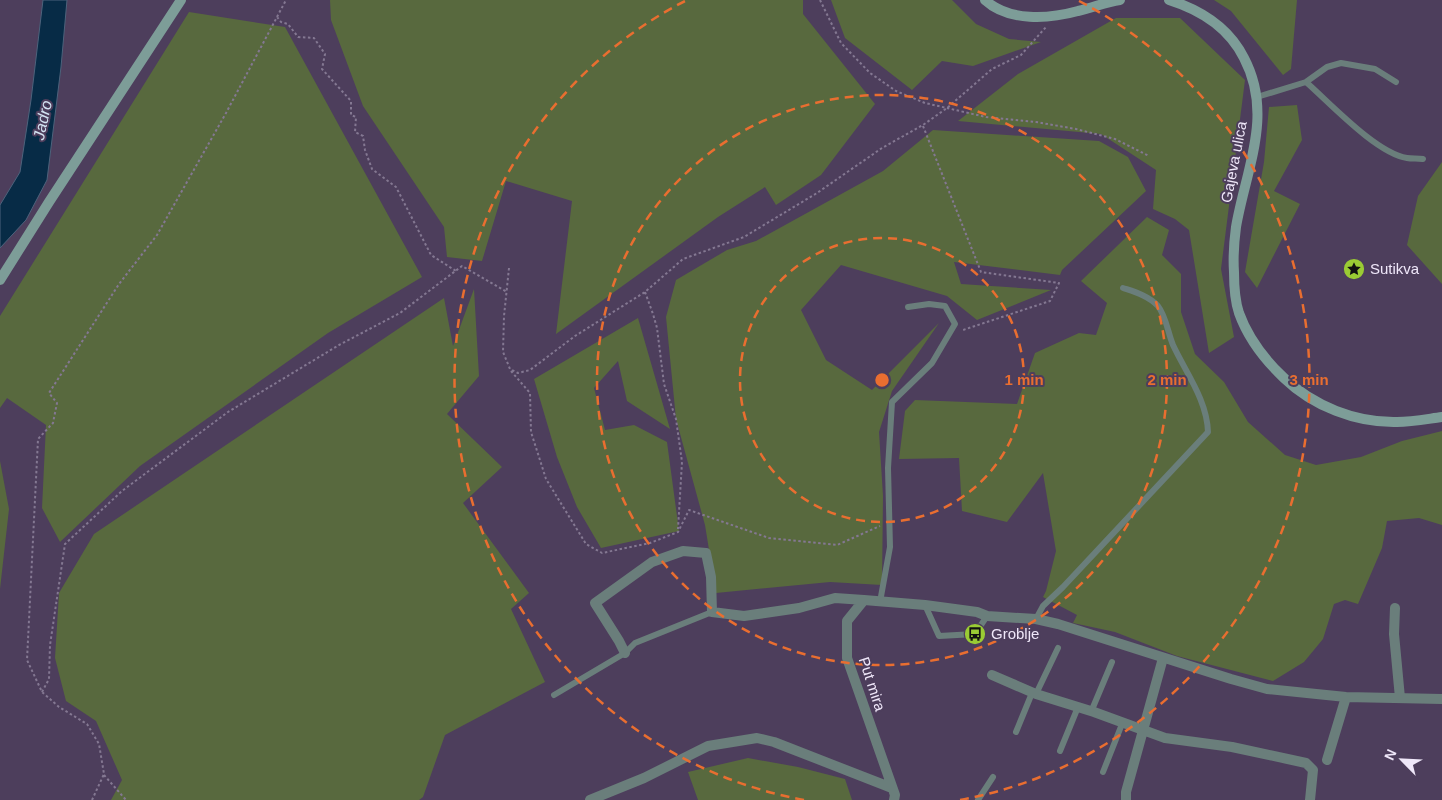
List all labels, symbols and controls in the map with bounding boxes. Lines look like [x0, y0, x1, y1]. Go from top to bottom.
water label: Jadro [30, 99, 55, 142]
street label: Gajeva ulica [1217, 119, 1250, 204]
place icon: Sutikva [1342, 257, 1366, 281]
place label: Sutikva [1370, 260, 1420, 277]
centre of rings [873, 371, 891, 389]
text: 1 min [1004, 371, 1044, 388]
text: 2 min [1147, 371, 1187, 388]
text: 3 min [1289, 371, 1329, 388]
bus stop icon: Groblje [963, 622, 987, 646]
place label: Groblje [991, 625, 1039, 642]
street label: Put mira [856, 655, 889, 714]
north arrow [1377, 735, 1427, 785]
text: N [1381, 747, 1399, 763]

